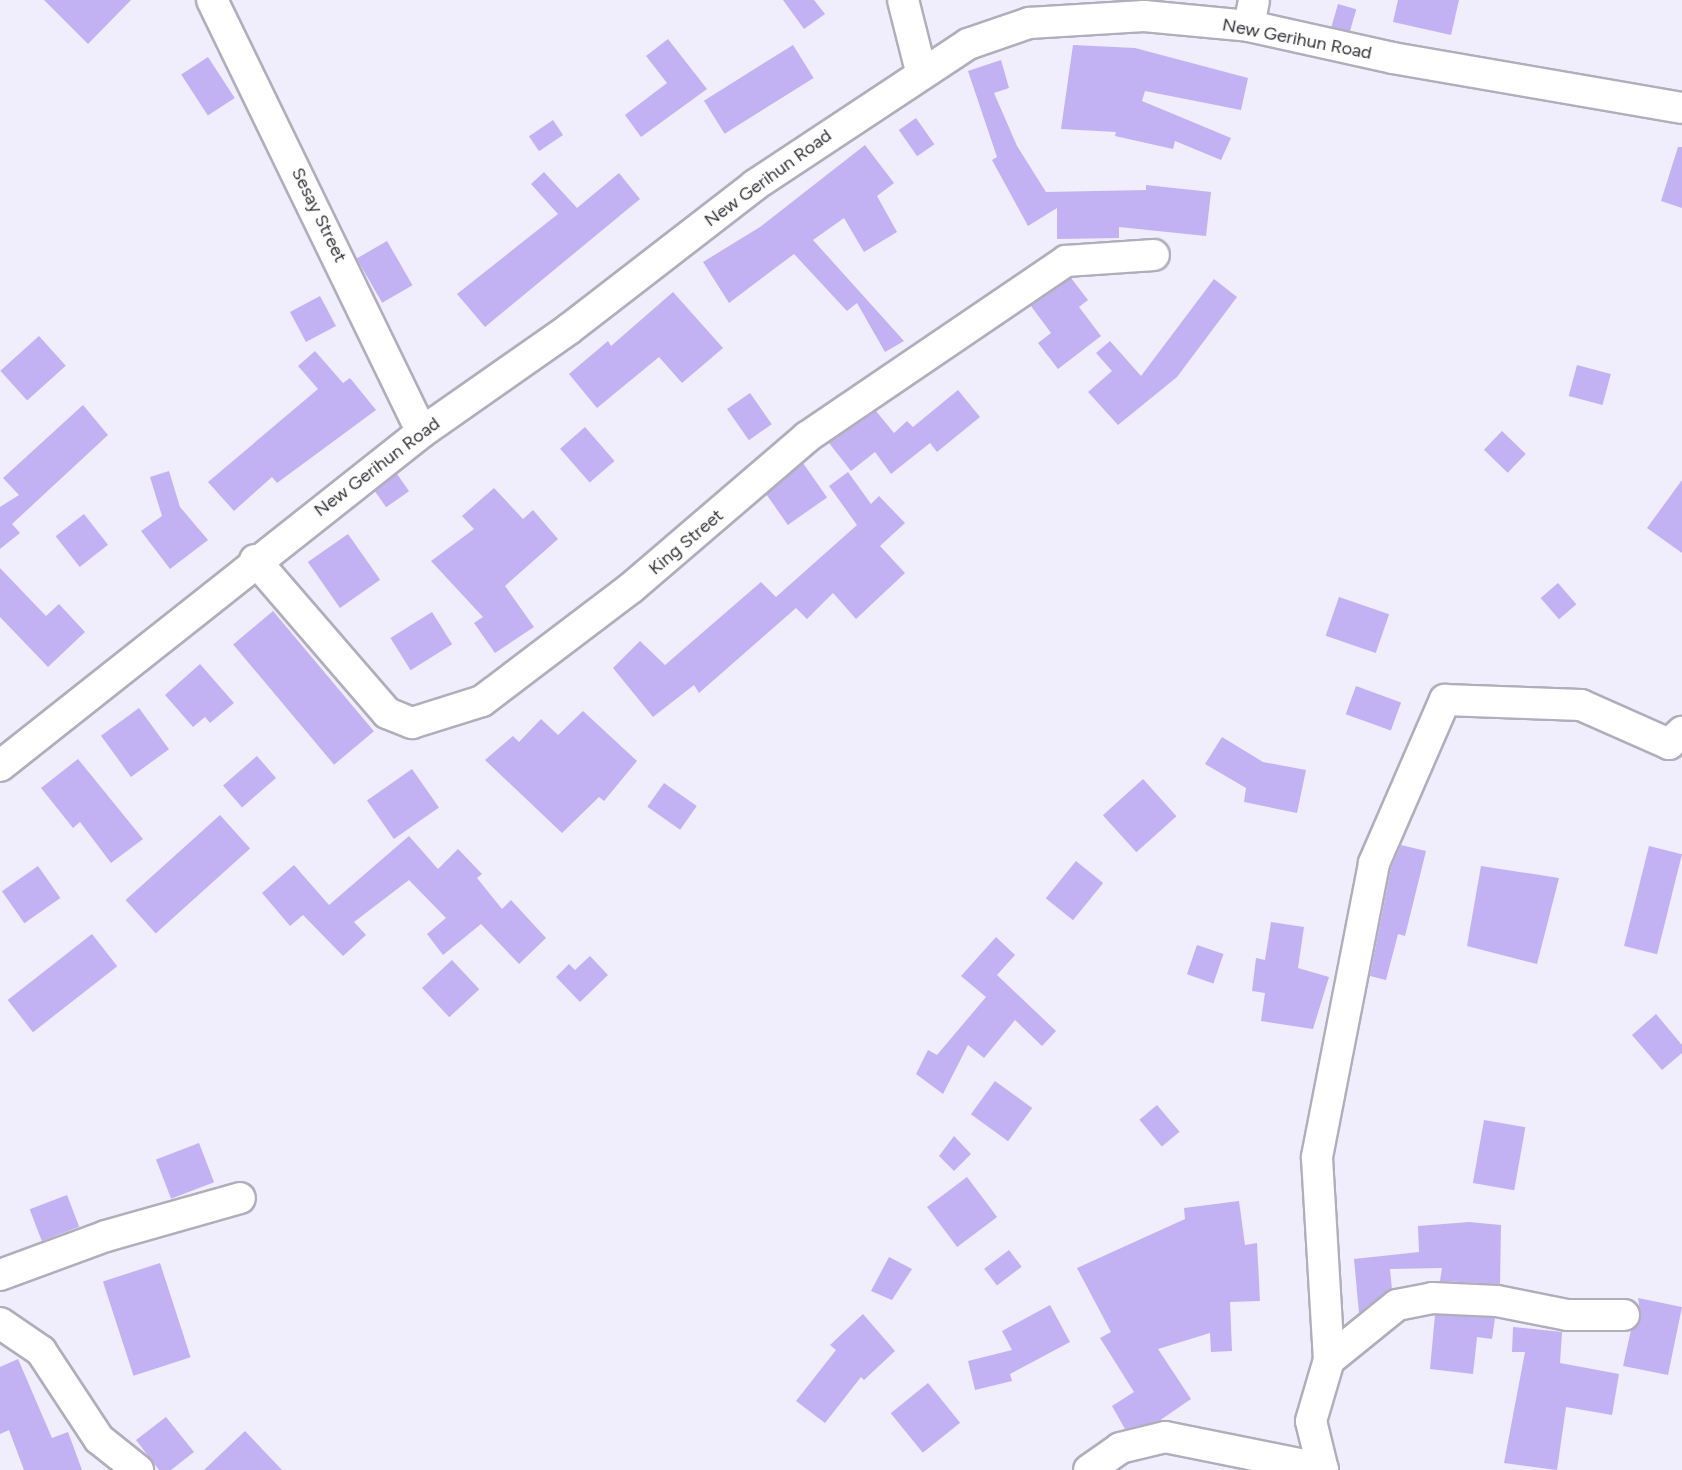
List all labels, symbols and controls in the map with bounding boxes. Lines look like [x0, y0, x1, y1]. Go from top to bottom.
street label: New Gerihun Road [1220, 14, 1374, 64]
street label: New Gerihun Road [700, 125, 836, 231]
street label: Sesay Street [287, 164, 351, 266]
street label: New Gerihun Road [310, 413, 444, 521]
street label: King Street [644, 505, 728, 579]

